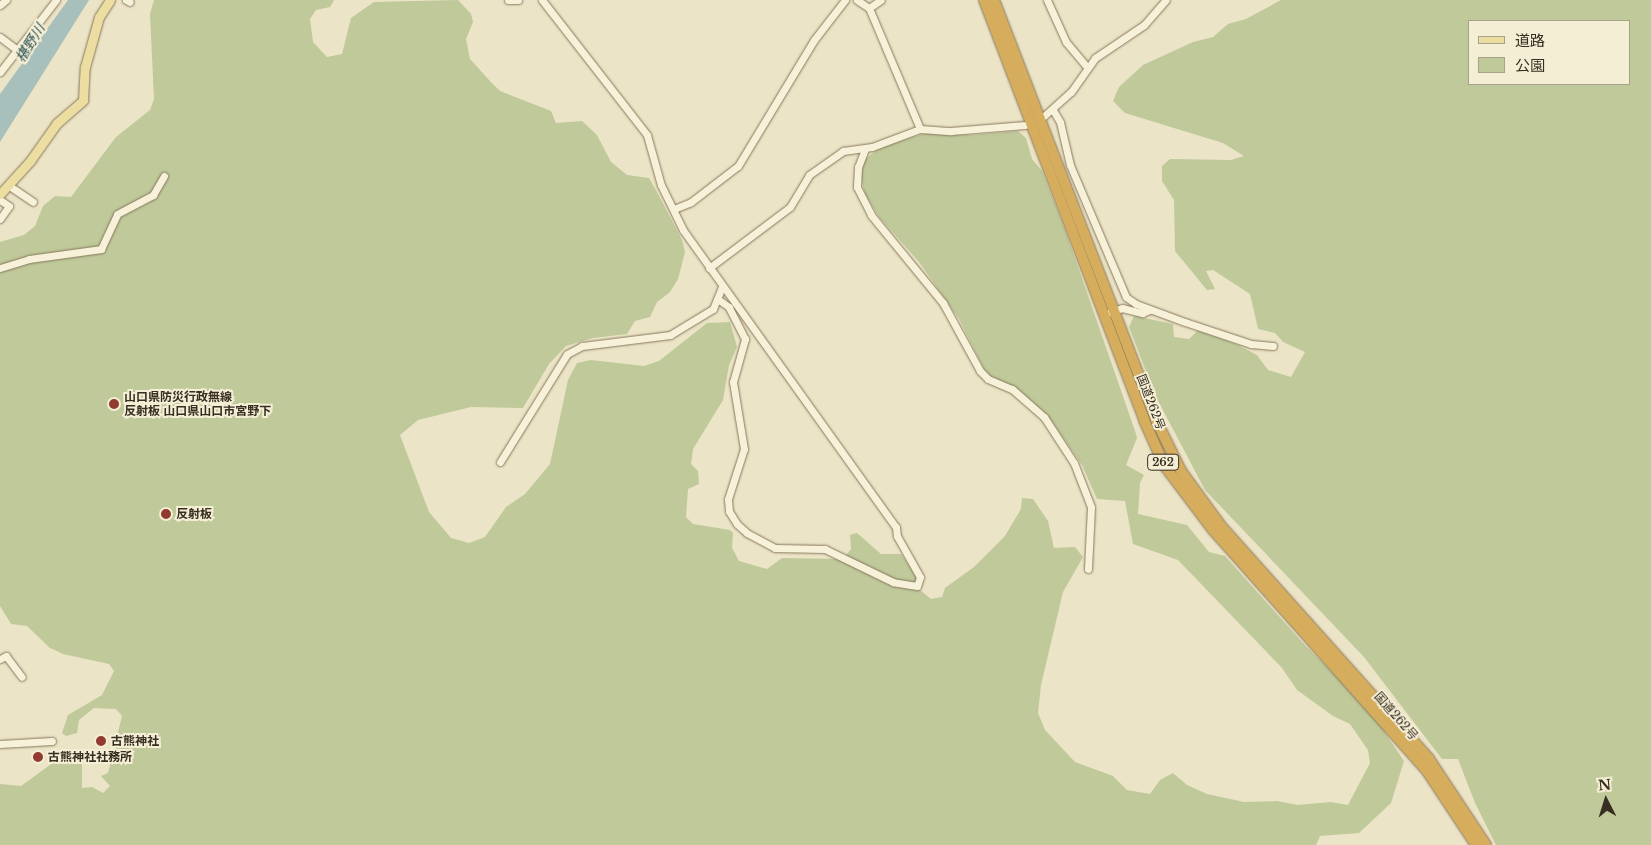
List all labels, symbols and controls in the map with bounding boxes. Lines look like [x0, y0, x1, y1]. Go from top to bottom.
legend [1468, 20, 1631, 85]
water label: 椹野川 [12, 21, 48, 65]
text: 道路 [1515, 31, 1545, 50]
text: 公園 [1515, 56, 1545, 75]
street label: 国道262号 [1134, 372, 1168, 432]
place label: 山口県防災行政無線 反射板 山口県山口市宮野下 [124, 390, 271, 418]
marker: 山口県防災行政無線 反射板 山口県山口市宮野下 [108, 398, 120, 410]
road number: 262 [1147, 454, 1179, 471]
place label: 反射板 [176, 507, 212, 521]
marker: 反射板 [160, 508, 172, 520]
street label: 国道262号 [1371, 689, 1421, 743]
place label: 古熊神社 [111, 734, 159, 748]
marker: 古熊神社 [95, 735, 107, 747]
place label: 古熊神社社務所 [48, 750, 132, 764]
marker: 古熊神社社務所 [32, 751, 44, 763]
north arrow [1581, 775, 1631, 825]
text: N [1597, 776, 1612, 795]

